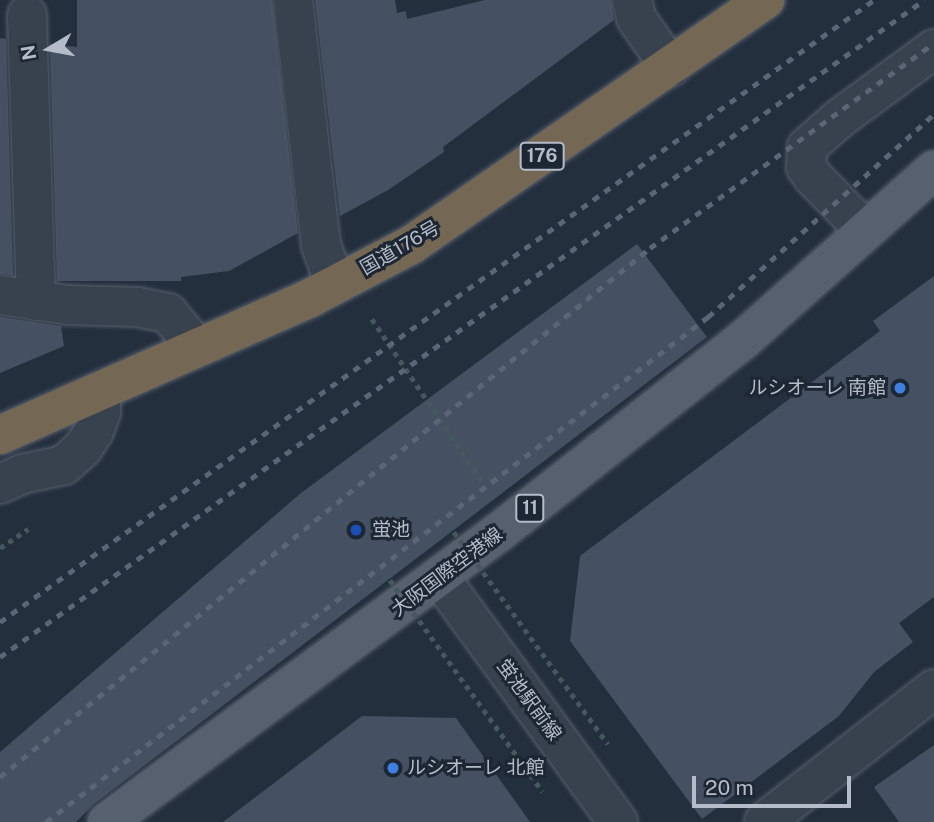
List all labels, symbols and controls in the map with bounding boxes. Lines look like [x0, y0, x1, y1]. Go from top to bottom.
north arrow [14, 14, 84, 84]
text: N [16, 43, 40, 62]
road number: 176 [519, 141, 565, 170]
street label: 国道176号 [356, 216, 444, 280]
place label: ルシオーレ 南館 [748, 377, 886, 399]
marker: ルシオーレ 南館 [892, 380, 908, 396]
road number: 11 [514, 494, 546, 522]
place label: 蛍池 [372, 519, 410, 541]
marker: 蛍池 [346, 520, 366, 540]
street label: 大阪国際空港線 [387, 523, 507, 621]
street label: 蛍池駅前線 [492, 655, 566, 745]
place label: ルシオーレ 北館 [407, 757, 545, 779]
marker: ルシオーレ 北館 [385, 760, 401, 776]
scale bar [696, 762, 855, 806]
text: 20 m [705, 775, 754, 800]

